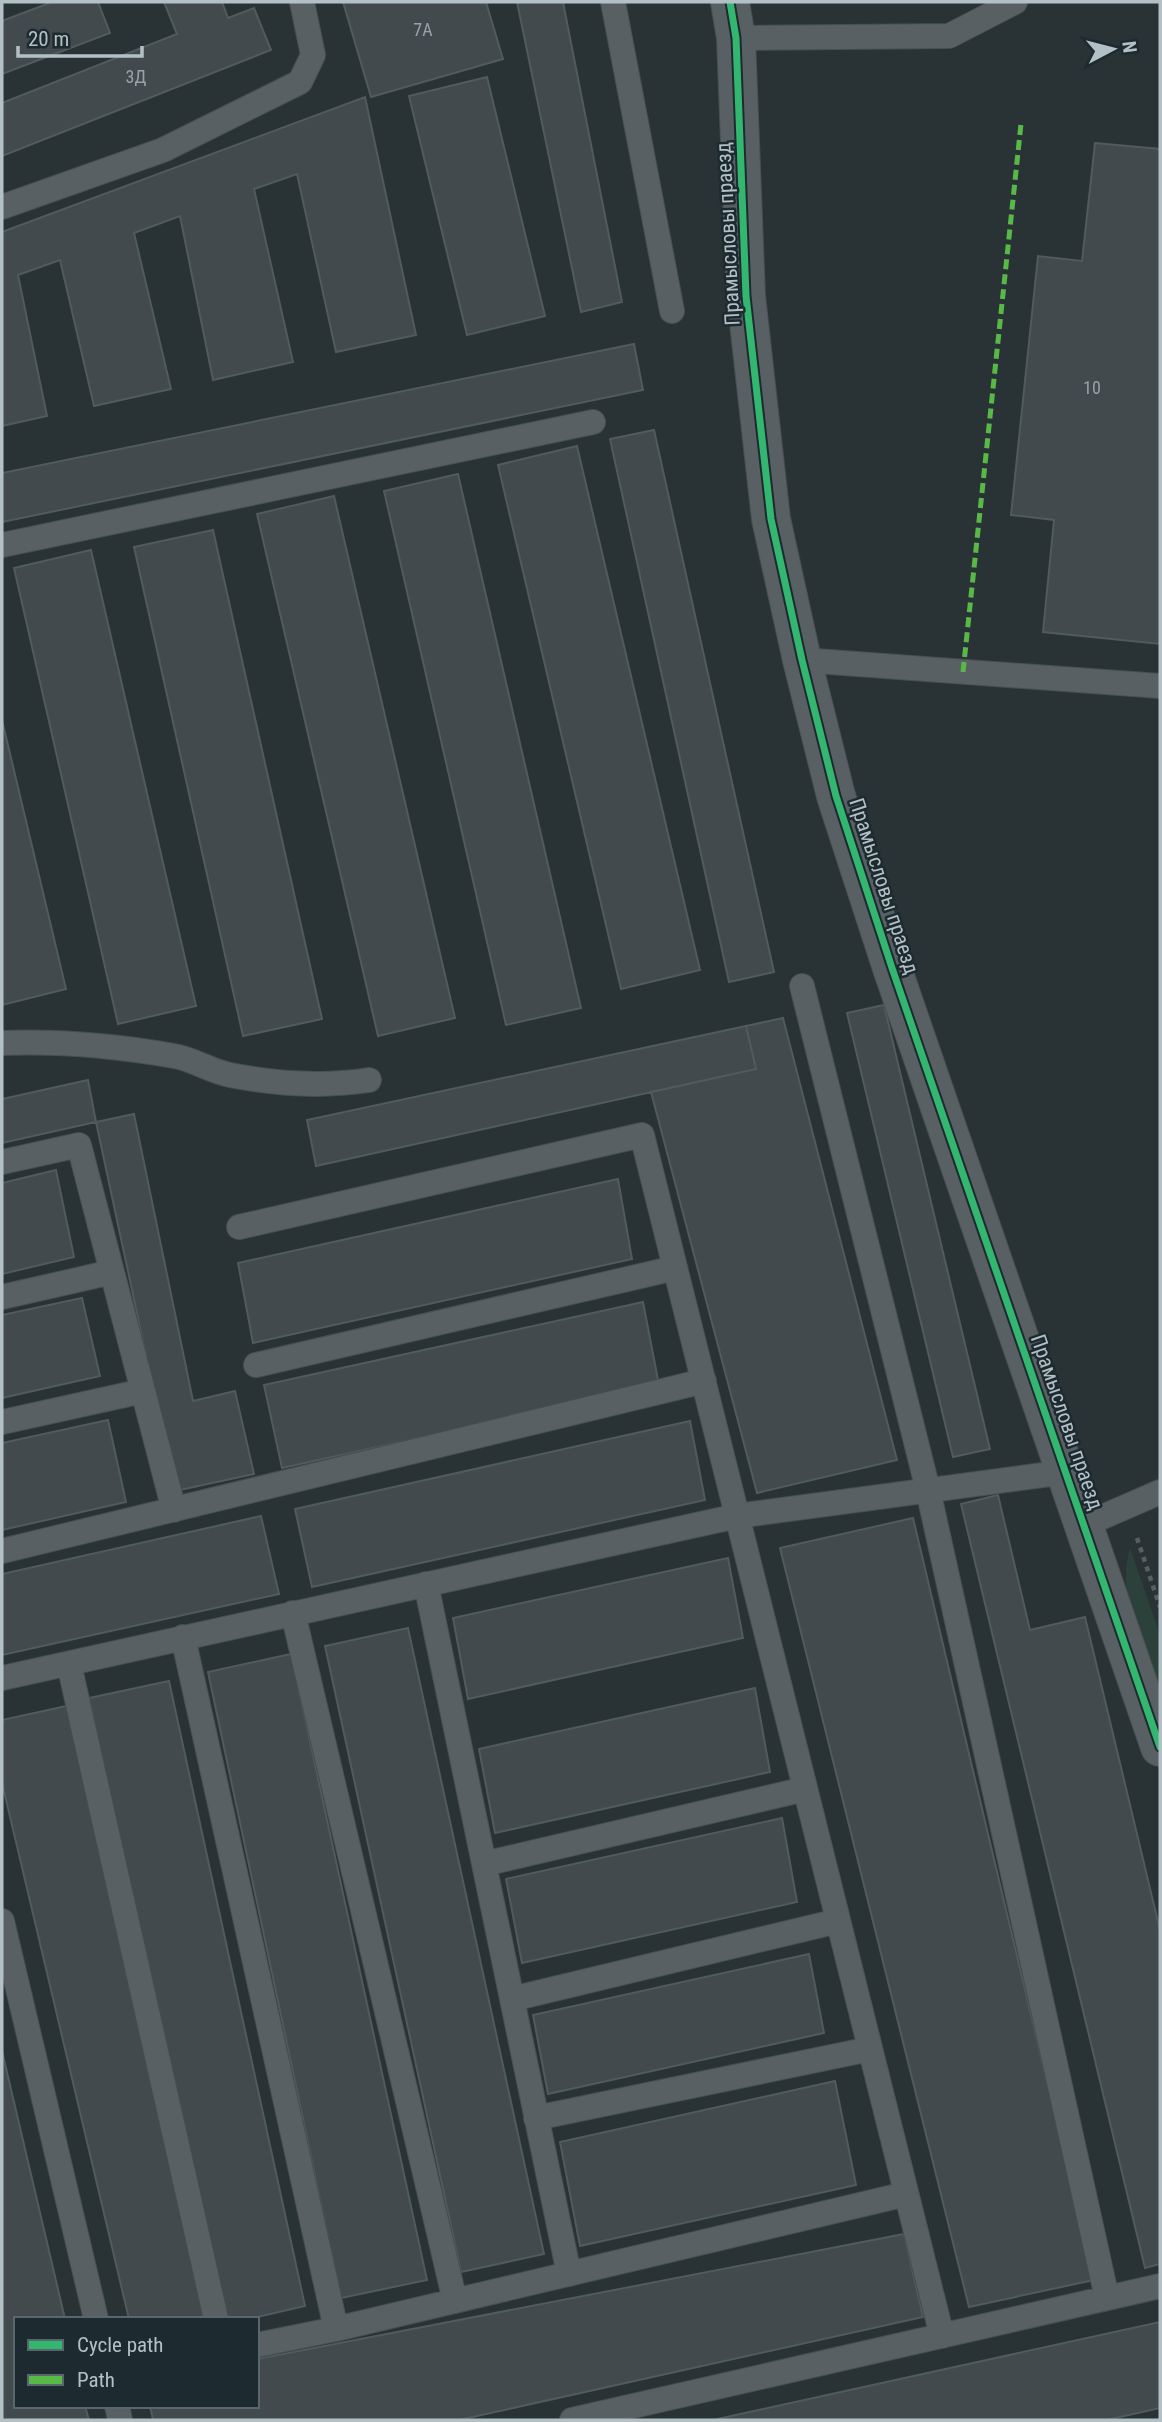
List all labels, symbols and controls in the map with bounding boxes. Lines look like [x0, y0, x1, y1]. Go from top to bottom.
scale bar [18, 14, 142, 58]
north arrow [1078, 14, 1148, 84]
house number: 7А [413, 19, 433, 40]
text: 20 m [28, 27, 69, 51]
text: N [1117, 40, 1142, 54]
house number: 3Д [126, 66, 146, 87]
street label: Прамысловы праезд [711, 142, 745, 326]
house number: 10 [1083, 377, 1101, 398]
street label: Прамысловы праезд [844, 795, 924, 977]
street label: Прамысловы праезд [1026, 1331, 1108, 1513]
legend [14, 2317, 259, 2408]
text: Cycle path [77, 2333, 163, 2357]
text: Path [77, 2368, 115, 2392]

